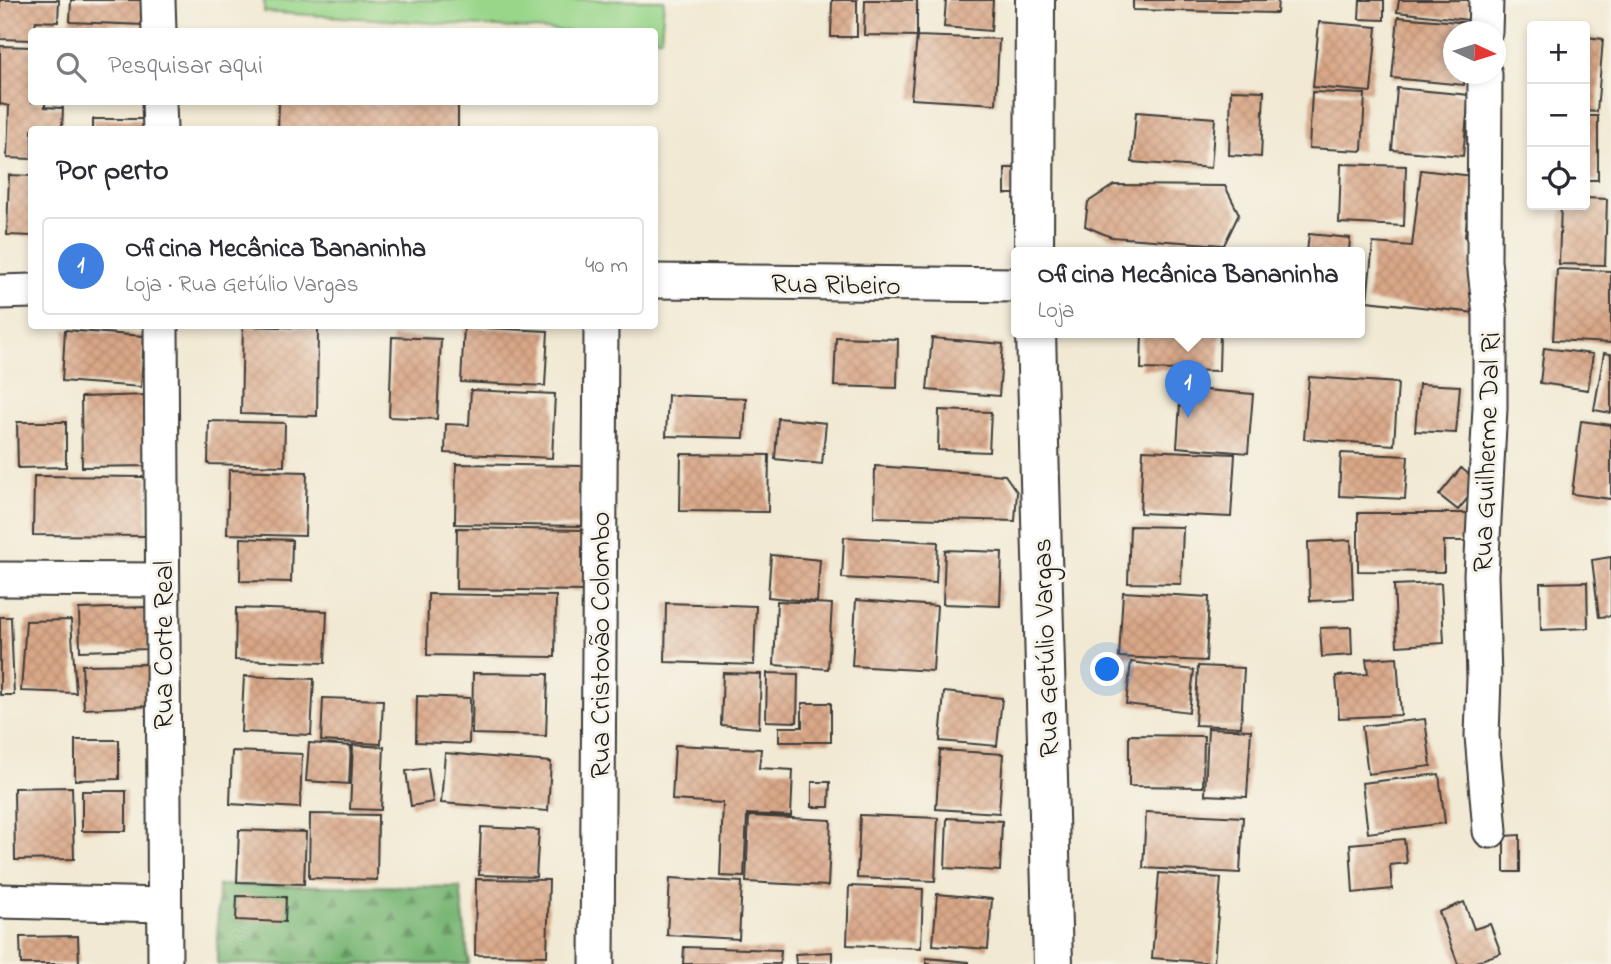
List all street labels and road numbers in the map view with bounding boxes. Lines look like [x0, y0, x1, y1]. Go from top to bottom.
street label: Rua Ribeiro [771, 265, 901, 308]
street label: Rua Guilherme Dal Ri [1464, 331, 1513, 573]
street label: Rua Cristovão Colombo [582, 512, 623, 778]
street label: Rua Getúlio Vargas [1023, 538, 1072, 758]
street label: Rua Corte Real [145, 561, 186, 729]

